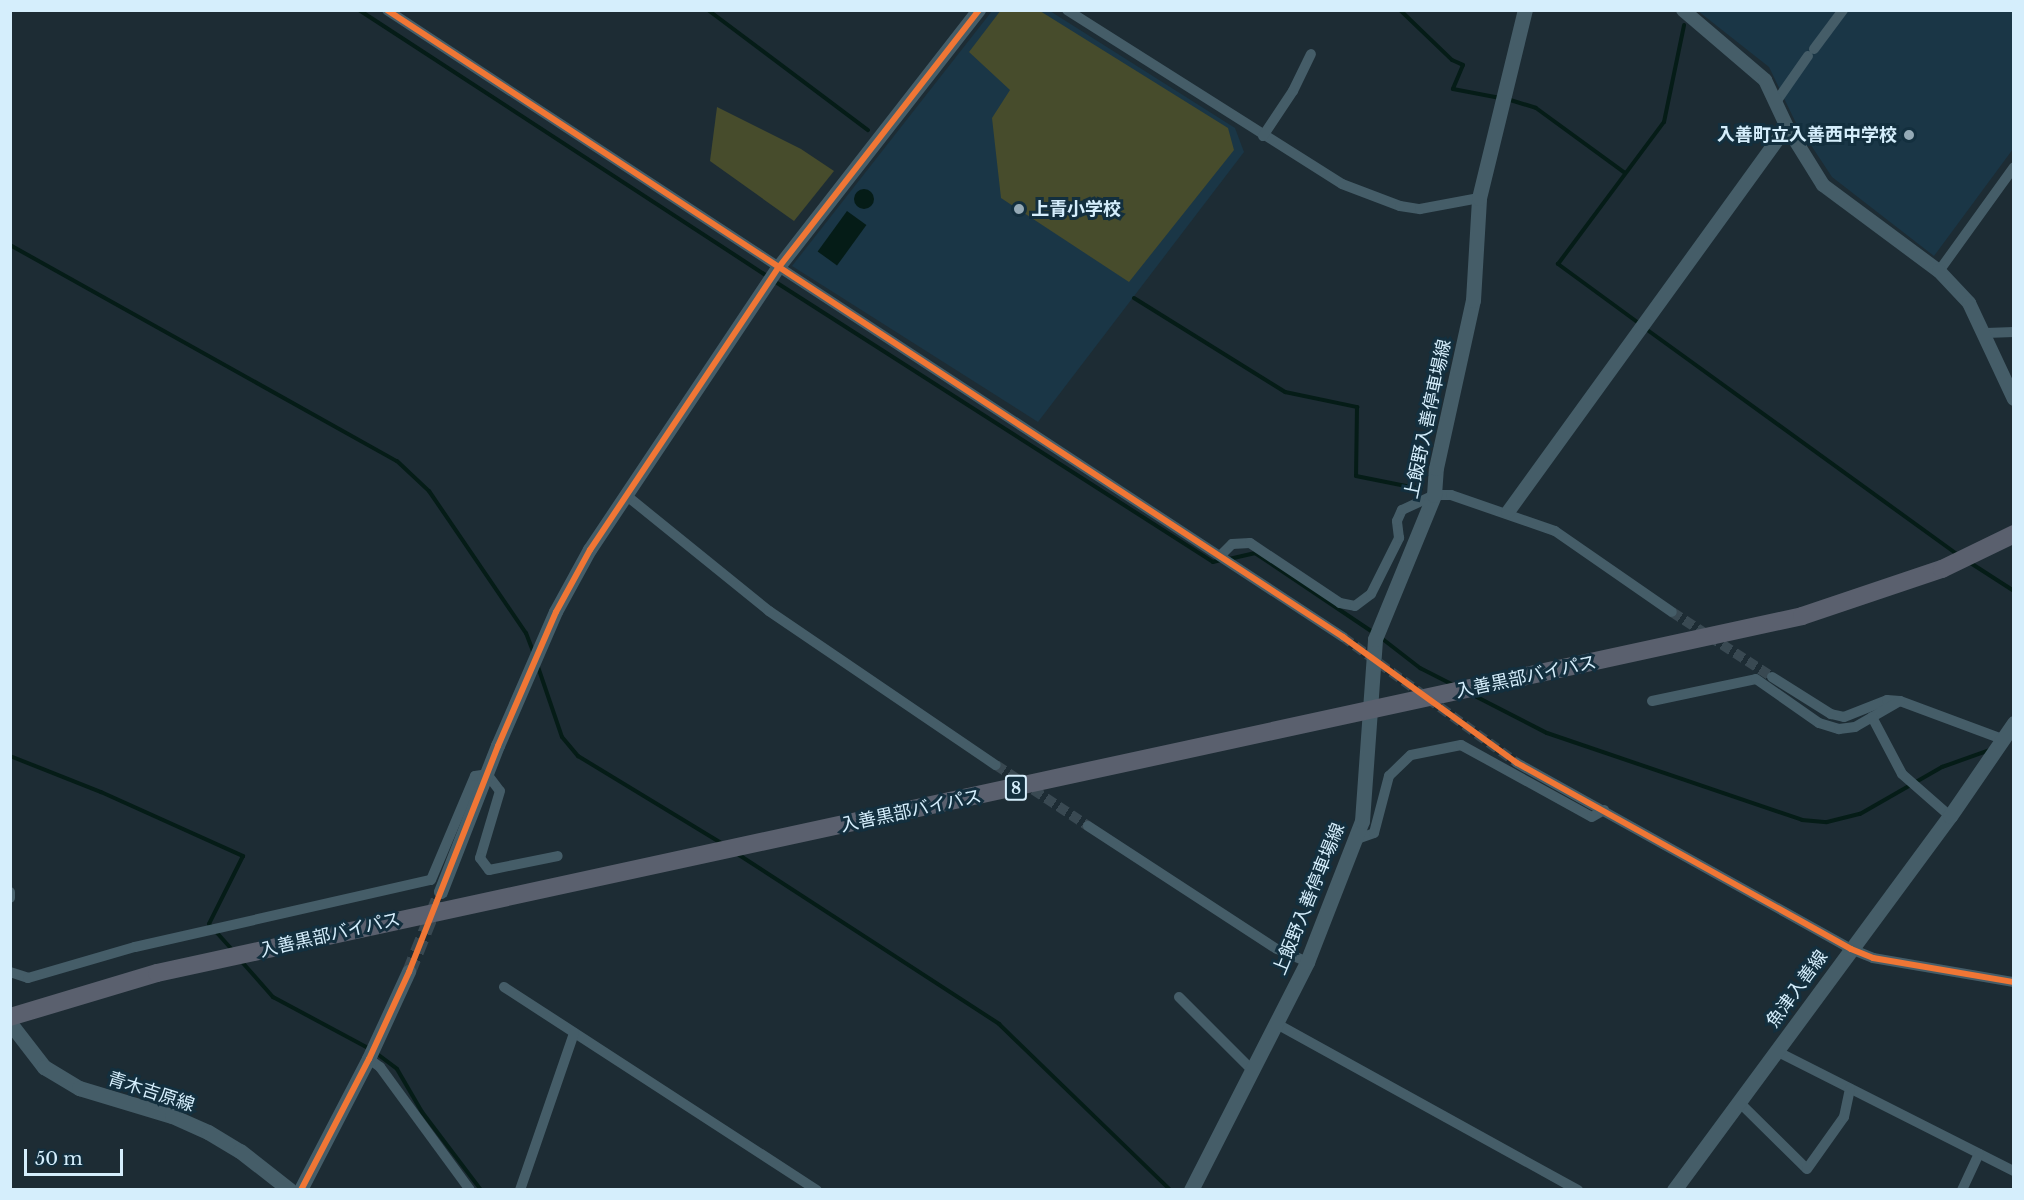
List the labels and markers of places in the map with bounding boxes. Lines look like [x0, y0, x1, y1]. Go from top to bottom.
place label: 入善町立入善西中学校 [1717, 124, 1897, 146]
marker: 入善町立入善西中学校 [1902, 128, 1916, 142]
place label: 上青小学校 [1031, 198, 1121, 220]
marker: 上青小学校 [1012, 202, 1026, 216]

